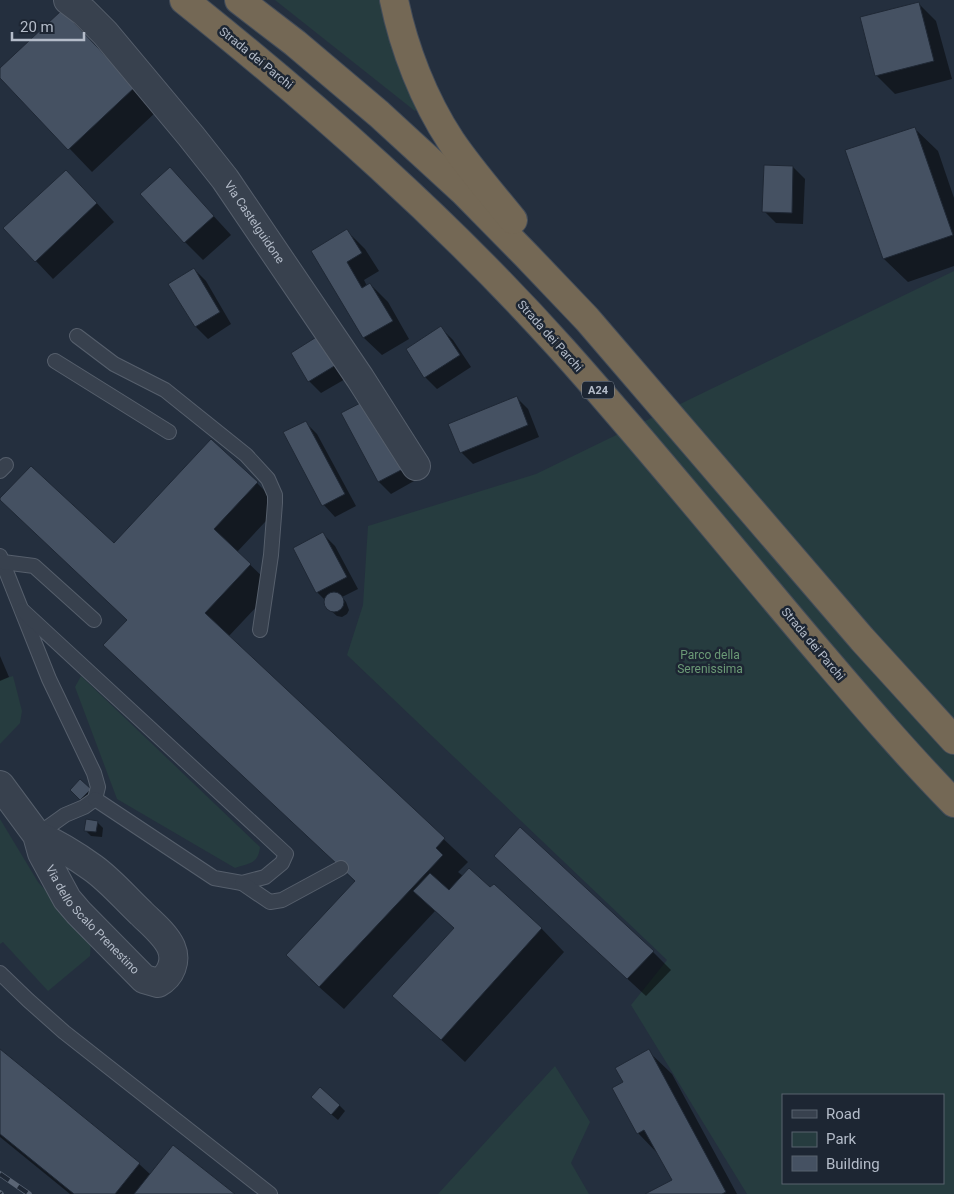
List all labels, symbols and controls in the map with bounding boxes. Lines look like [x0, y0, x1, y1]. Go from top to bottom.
scale bar [12, 10, 85, 42]
text: 20 m [20, 18, 54, 36]
street label: Strada dei Parchi [216, 24, 296, 92]
street label: Via Castelguidone [221, 178, 287, 266]
street label: Strada dei Parchi [515, 298, 586, 374]
road number: A24 [582, 382, 614, 398]
street label: Strada dei Parchi [779, 605, 847, 683]
park label: Parco della Serenissima [677, 648, 743, 676]
street label: Via dello Scalo Prenestino [43, 862, 142, 977]
legend [782, 1094, 944, 1184]
text: Road [826, 1105, 860, 1123]
text: Park [826, 1130, 857, 1148]
text: Building [826, 1155, 880, 1173]

